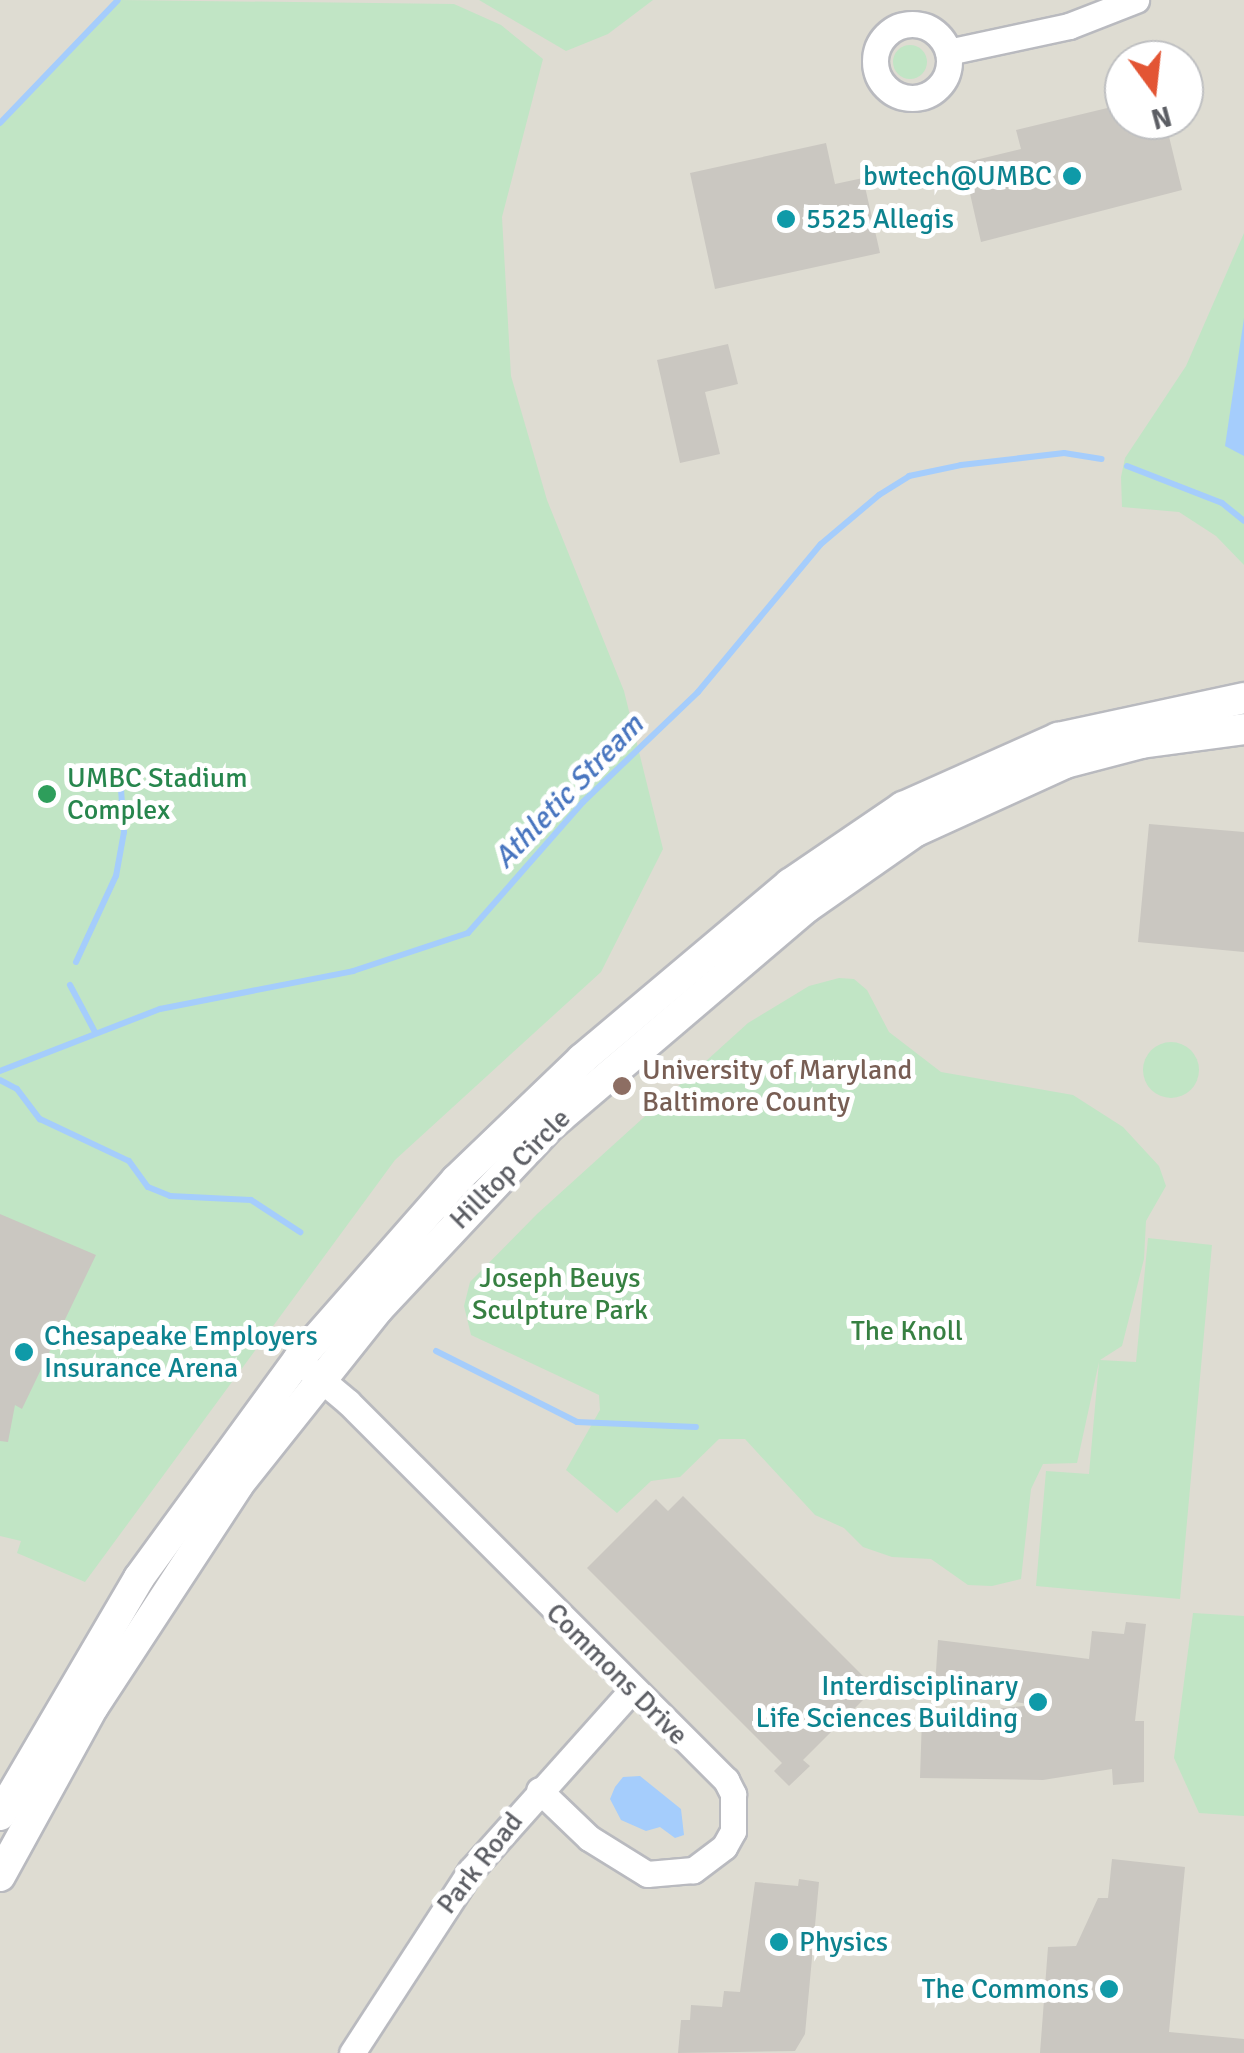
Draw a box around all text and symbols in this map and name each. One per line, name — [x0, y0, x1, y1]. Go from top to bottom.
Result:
north arrow — [1104, 40, 1204, 140]
text: N — [1147, 98, 1175, 136]
place label: bwtech@UMBC — [863, 159, 1052, 193]
marker: bwtech@UMBC — [1061, 165, 1083, 187]
place label: 5525 Allegis — [806, 202, 954, 236]
marker: 5525 Allegis — [775, 208, 797, 230]
water label: Athletic Stream — [487, 708, 651, 876]
place label: UMBC Stadium Complex — [67, 761, 247, 827]
marker: UMBC Stadium Complex — [36, 783, 58, 805]
place label: University of Maryland Baltimore County — [642, 1053, 912, 1119]
marker: University of Maryland Baltimore County — [611, 1075, 633, 1097]
street label: Hilltop Circle — [443, 1102, 577, 1236]
park label: Joseph Beuys Sculpture Park — [472, 1261, 648, 1327]
park label: The Knoll — [851, 1314, 963, 1348]
place label: Chesapeake Employers Insurance Arena — [44, 1319, 318, 1385]
marker: Chesapeake Employers Insurance Arena — [13, 1341, 35, 1363]
street label: Commons Drive — [539, 1596, 695, 1752]
place label: Interdisciplinary Life Sciences Building — [756, 1669, 1018, 1735]
marker: Interdisciplinary Life Sciences Building — [1027, 1691, 1049, 1713]
street label: Park Road — [430, 1805, 530, 1921]
place label: Physics — [799, 1925, 888, 1959]
marker: Physics — [768, 1931, 790, 1953]
place label: The Commons — [922, 1972, 1089, 2006]
marker: The Commons — [1098, 1978, 1120, 2000]

